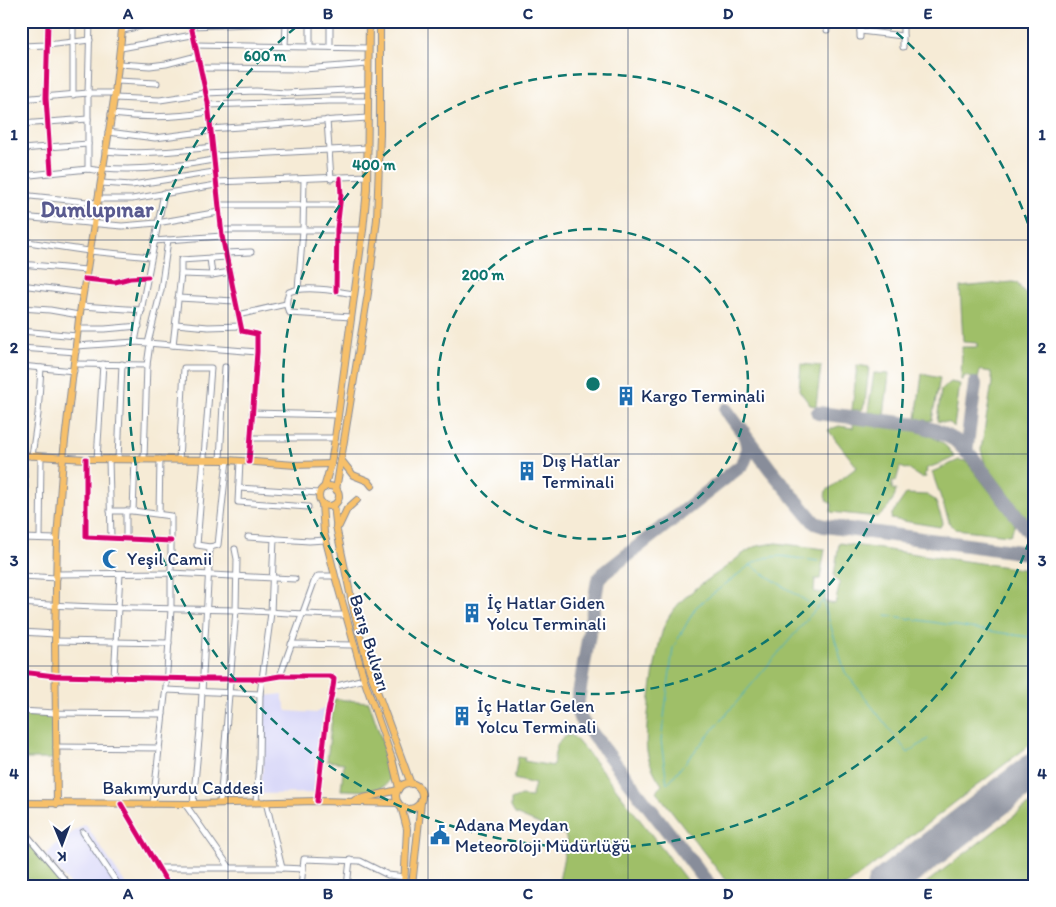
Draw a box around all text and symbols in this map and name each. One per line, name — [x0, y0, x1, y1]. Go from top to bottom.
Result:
text: A — [122, 4, 134, 23]
text: B — [323, 4, 334, 23]
text: C — [523, 4, 534, 23]
text: D — [723, 4, 734, 23]
text: E — [924, 4, 933, 23]
text: 600 m — [244, 47, 287, 65]
text: 1 — [10, 125, 18, 144]
text: 1 — [1038, 125, 1046, 144]
text: 400 m — [352, 156, 396, 174]
district label: Dumlupınar — [41, 196, 154, 223]
text: 200 m — [462, 266, 505, 284]
text: 2 — [10, 338, 19, 357]
text: 2 — [1038, 338, 1047, 357]
centre of rings — [584, 375, 602, 393]
building icon: Kargo Terminali — [615, 385, 637, 407]
place label: Kargo Terminali — [641, 385, 765, 407]
place label: Dış Hatlar Terminali — [542, 450, 621, 493]
building icon: Dış Hatlar Terminali — [516, 460, 538, 482]
mosque icon: Yeşil Camii — [101, 548, 123, 570]
place label: Yeşil Camii — [127, 548, 212, 570]
text: 3 — [10, 551, 19, 570]
text: 3 — [1038, 551, 1047, 570]
street label: Barış Bulvarı — [345, 592, 395, 694]
place label: İç Hatlar Giden Yolcu Terminali — [487, 592, 606, 635]
building icon: İç Hatlar Giden Yolcu Terminali — [461, 602, 483, 624]
place label: İç Hatlar Gelen Yolcu Terminali — [477, 695, 596, 738]
building icon: İç Hatlar Gelen Yolcu Terminali — [451, 705, 473, 727]
text: 4 — [9, 764, 19, 783]
text: 4 — [1037, 764, 1047, 783]
street label: Bakımyurdu Caddesi — [103, 777, 263, 799]
place label: Adana Meydan Meteoroloji Müdürlüğü — [455, 814, 631, 857]
north arrow — [38, 820, 88, 870]
public building icon: Adana Meydan Meteoroloji Müdürlüğü — [429, 824, 451, 846]
text: K — [57, 848, 67, 865]
text: A — [122, 884, 134, 903]
text: B — [323, 884, 334, 903]
text: C — [523, 884, 534, 903]
text: D — [723, 884, 734, 903]
text: E — [924, 884, 933, 903]

